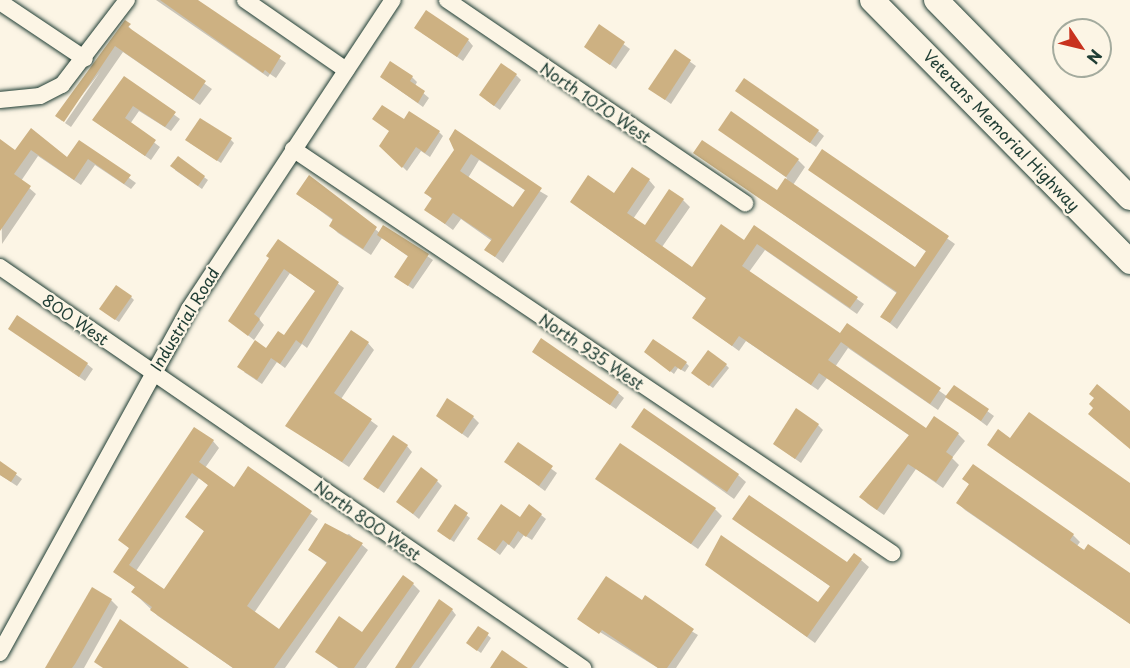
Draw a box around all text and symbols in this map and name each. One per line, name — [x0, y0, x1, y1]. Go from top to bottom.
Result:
north arrow — [1052, 18, 1112, 78]
street label: Veterans Memorial Highway — [920, 45, 1084, 215]
text: N — [1082, 45, 1109, 69]
street label: North 1070 West — [536, 57, 656, 147]
street label: Industrial Road — [146, 264, 222, 374]
street label: 800 West — [39, 289, 113, 349]
street label: North 935 West — [536, 309, 648, 393]
street label: North 800 West — [311, 476, 425, 564]

